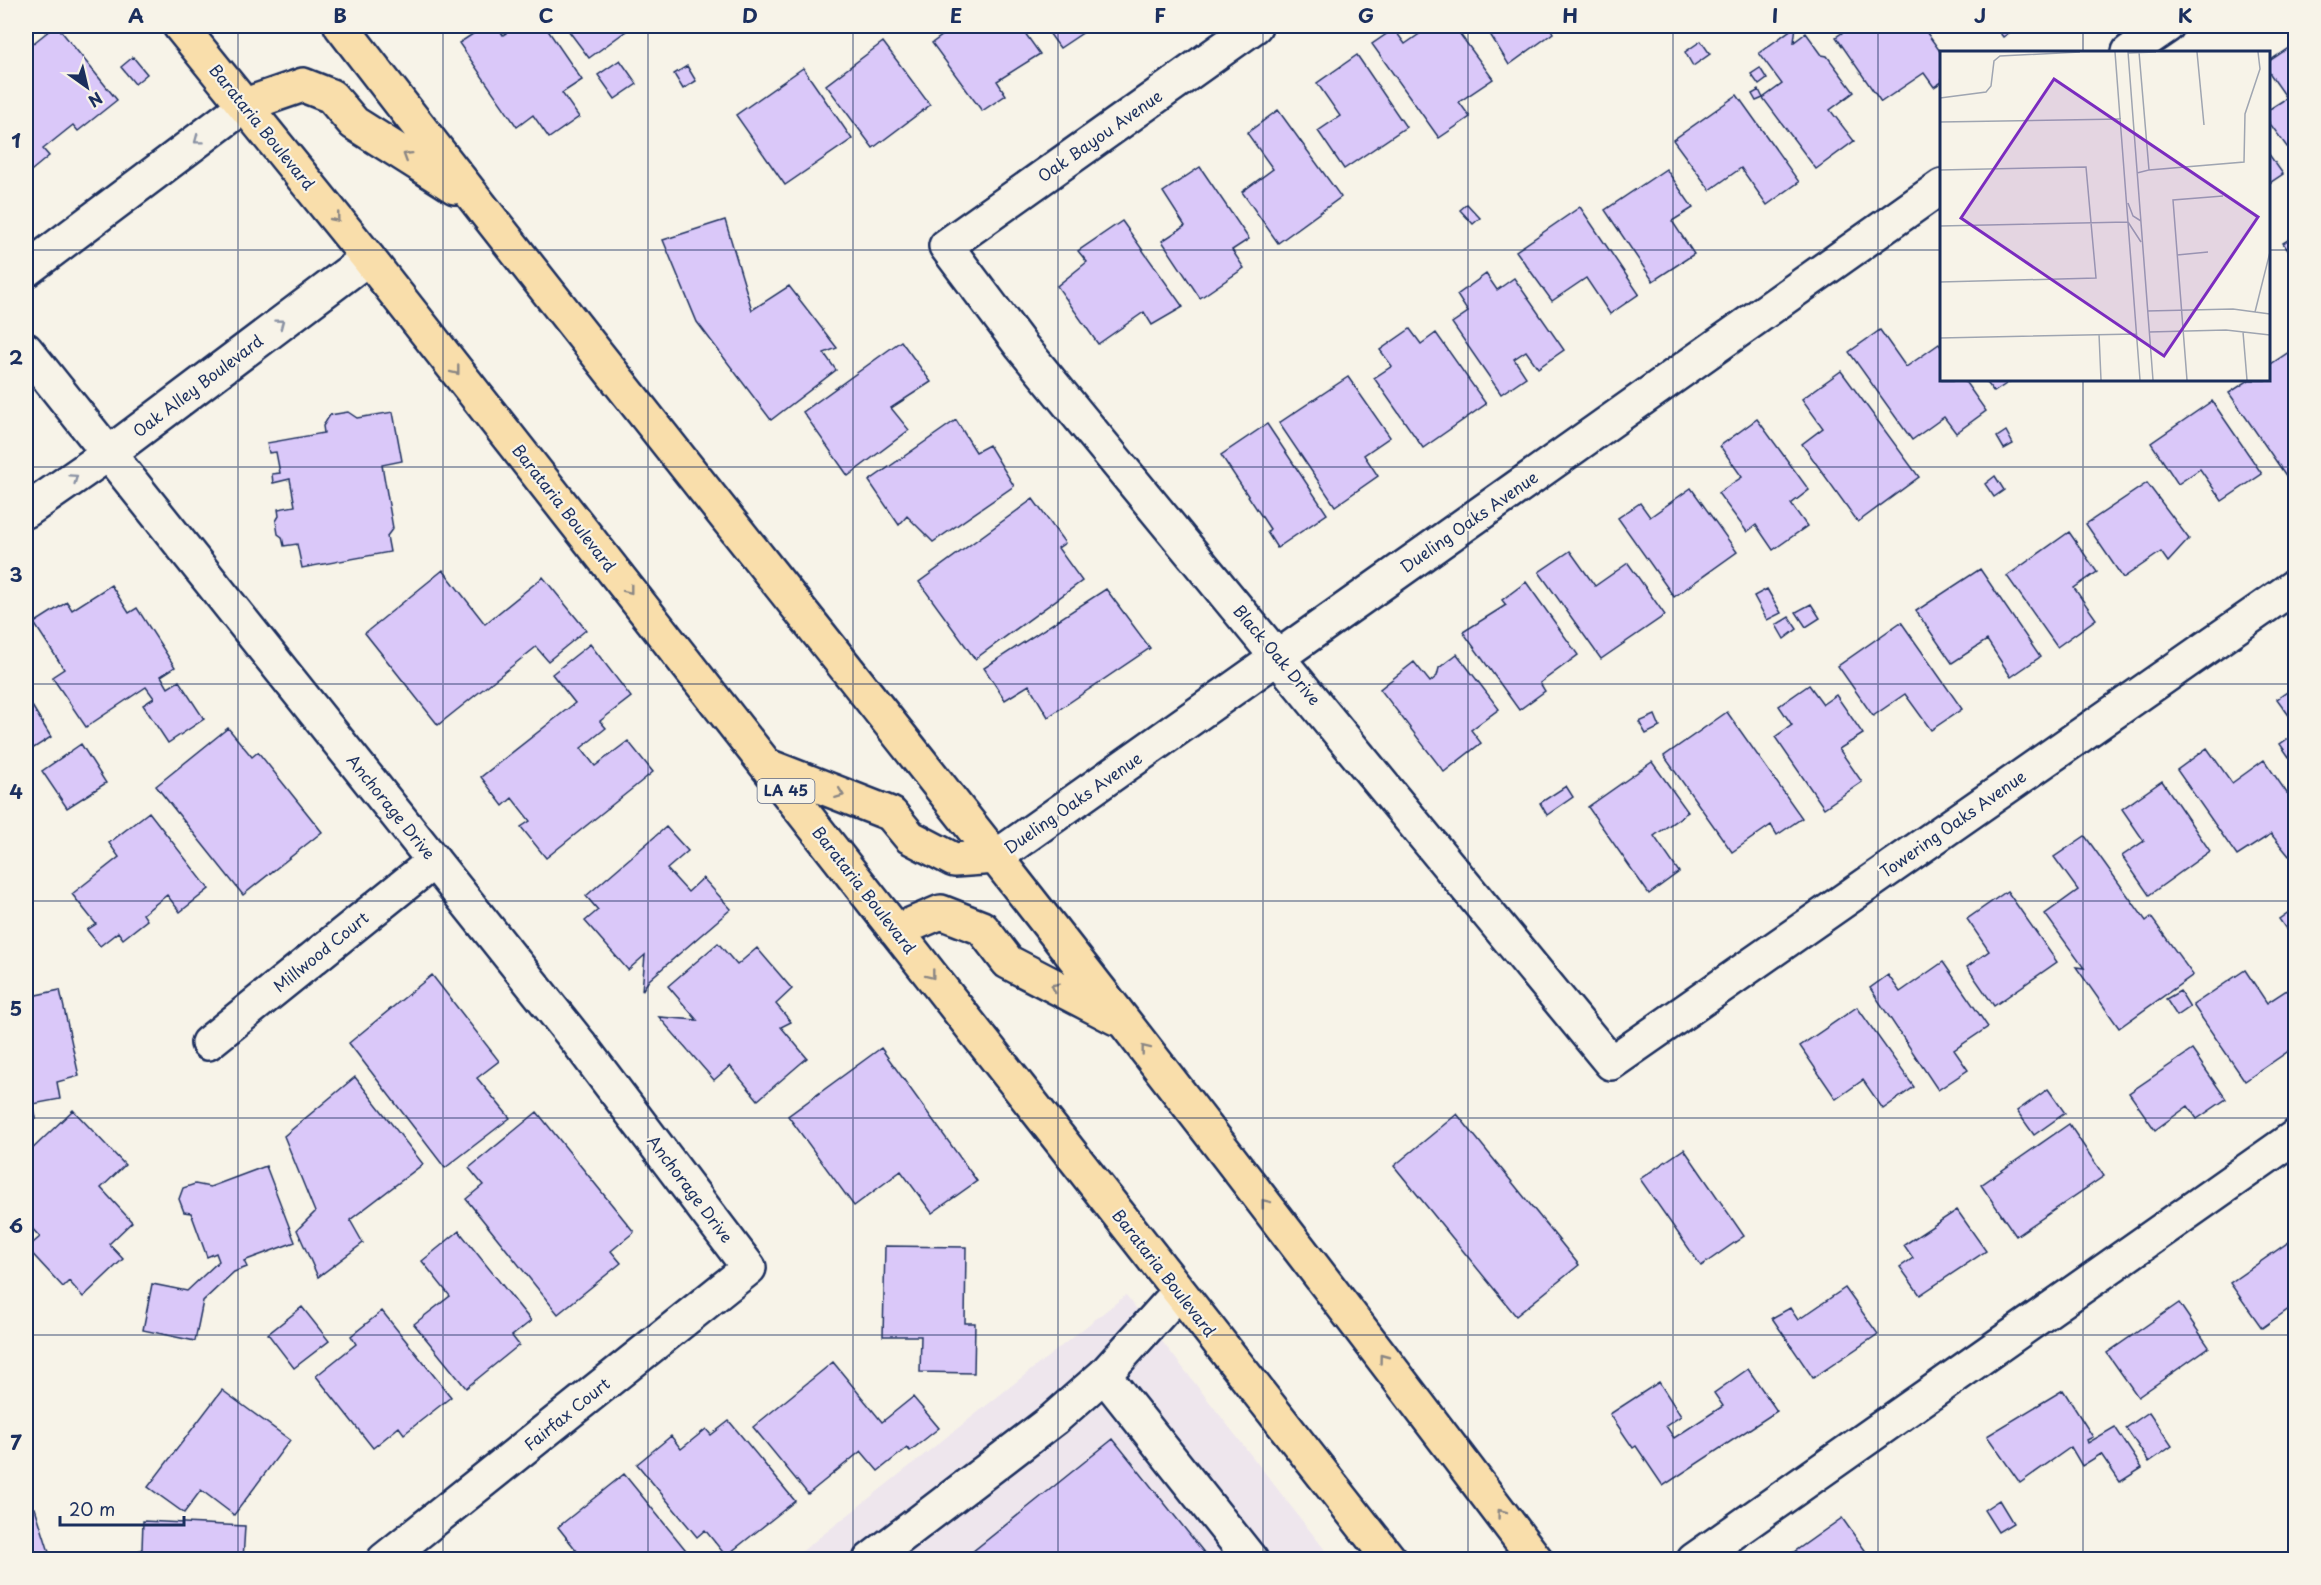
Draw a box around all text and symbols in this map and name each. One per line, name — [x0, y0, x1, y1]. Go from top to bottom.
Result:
text: A — [128, 0, 144, 30]
text: B — [333, 0, 347, 30]
text: C — [538, 0, 554, 30]
text: D — [742, 0, 758, 30]
text: E — [950, 0, 962, 30]
text: F — [1154, 0, 1166, 30]
text: G — [1358, 0, 1374, 30]
text: H — [1562, 0, 1578, 30]
text: I — [1772, 0, 1778, 30]
text: J — [1974, 0, 1986, 30]
text: K — [2178, 0, 2193, 30]
inset map — [1940, 51, 2270, 381]
north arrow — [57, 57, 117, 117]
street label: Barataria Boulevard — [204, 58, 321, 195]
street label: Oak Bayou Avenue — [1032, 83, 1167, 187]
text: N — [84, 87, 108, 114]
text: 1 — [11, 125, 21, 155]
one-way arrow — [194, 133, 205, 144]
one-way arrow — [403, 152, 413, 164]
one-way arrow — [328, 211, 339, 222]
one-way arrow — [274, 320, 285, 331]
street label: Oak Alley Boulevard — [127, 328, 268, 442]
text: 2 — [9, 342, 23, 372]
one-way arrow — [449, 364, 460, 375]
street label: Barataria Boulevard — [507, 439, 622, 576]
street label: Dueling Oaks Avenue — [1395, 464, 1542, 578]
one-way arrow — [67, 474, 78, 485]
text: 3 — [9, 559, 23, 589]
one-way arrow — [621, 584, 632, 595]
street label: Black Oak Drive — [1228, 599, 1327, 710]
street label: Dueling Oaks Avenue — [999, 745, 1146, 859]
street label: Anchorage Drive — [342, 749, 442, 864]
street label: Towering Oaks Avenue — [1875, 764, 2030, 883]
text: 4 — [9, 776, 23, 806]
road number: LA 45 — [758, 779, 814, 803]
one-way arrow — [835, 787, 845, 800]
street label: Barataria Boulevard — [807, 821, 922, 958]
street label: Millwood Court — [268, 905, 374, 997]
one-way arrow — [923, 968, 934, 979]
one-way arrow — [1050, 982, 1061, 994]
text: 5 — [10, 993, 22, 1023]
one-way arrow — [1141, 1044, 1152, 1055]
street label: Anchorage Drive — [642, 1130, 739, 1247]
one-way arrow — [1261, 1198, 1272, 1209]
street label: Barataria Boulevard — [1107, 1204, 1222, 1341]
text: 6 — [9, 1210, 23, 1240]
one-way arrow — [1379, 1353, 1390, 1364]
street label: Fairfax Court — [518, 1371, 615, 1455]
text: 7 — [10, 1427, 22, 1457]
scale bar — [60, 1489, 184, 1527]
text: 20 m — [69, 1495, 115, 1522]
one-way arrow — [1497, 1509, 1508, 1520]

